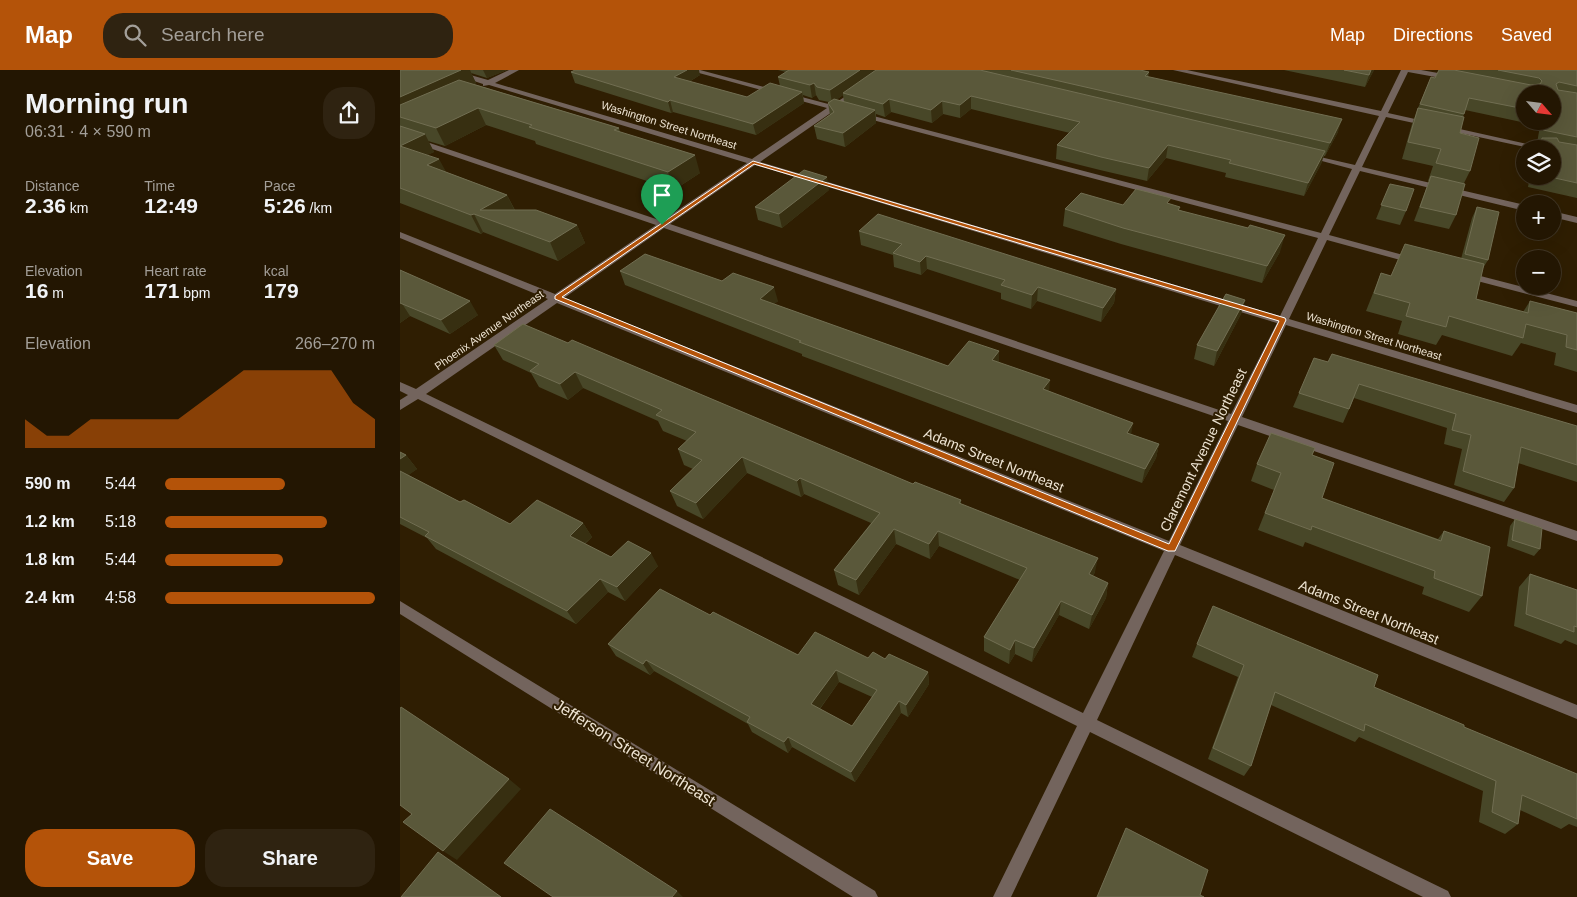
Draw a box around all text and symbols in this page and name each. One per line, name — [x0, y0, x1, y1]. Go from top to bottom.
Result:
search box — [103, 13, 453, 58]
text: Map — [25, 21, 73, 48]
icon: search — [121, 21, 149, 49]
text: Search here — [161, 24, 265, 45]
text: Map — [1330, 25, 1365, 45]
text: Directions — [1393, 25, 1473, 45]
text: Saved — [1501, 25, 1552, 45]
north arrow — [1516, 85, 1561, 130]
map controls — [1516, 85, 1561, 295]
button: share — [323, 87, 375, 139]
text: Morning run — [25, 88, 188, 119]
street label: Washington Street Northeast — [600, 99, 738, 151]
text: 06:31 · 4 × 590 m — [25, 123, 151, 140]
button: layers — [1516, 140, 1561, 185]
pin — [641, 174, 683, 225]
text: Distance — [25, 178, 79, 194]
text: Time — [144, 178, 175, 194]
text: Pace — [264, 178, 296, 194]
icon: arrive — [648, 181, 676, 209]
text: 2.36 — [25, 194, 66, 217]
text: 12:49 — [144, 194, 198, 217]
text: 5:26 — [264, 194, 306, 217]
button: + — [1516, 195, 1561, 240]
text: km — [66, 200, 88, 216]
text: /km — [306, 200, 332, 216]
button: − — [1516, 250, 1561, 295]
text: Elevation — [25, 263, 83, 279]
text: Heart rate — [144, 263, 207, 279]
text: kcal — [264, 263, 289, 279]
text: 16 — [25, 279, 48, 302]
text: 171 — [144, 279, 179, 302]
text: 179 — [264, 279, 299, 302]
text: m — [48, 285, 64, 301]
text: bpm — [179, 285, 211, 301]
street label: Phoenix Avenue Northeast — [432, 288, 546, 372]
street label: Washington Street Northeast — [1305, 310, 1443, 362]
text: Elevation — [25, 335, 91, 352]
text: 266–270 m — [295, 335, 375, 352]
street label: Claremont Avenue Northeast — [1156, 366, 1250, 534]
street label: Adams Street Northeast — [922, 425, 1066, 495]
text: 590 m — [25, 475, 70, 492]
text: 5:44 — [105, 475, 136, 492]
text: 1.2 km — [25, 513, 75, 530]
text: 5:18 — [105, 513, 136, 530]
text: 1.8 km — [25, 551, 75, 568]
text: 5:44 — [105, 551, 136, 568]
street label: Adams Street Northeast — [1297, 577, 1441, 647]
text: 2.4 km — [25, 589, 75, 606]
text: 4:58 — [105, 589, 136, 606]
street label: Jefferson Street Northeast — [551, 696, 719, 809]
button: Save — [25, 829, 195, 887]
button: Share — [205, 829, 375, 887]

